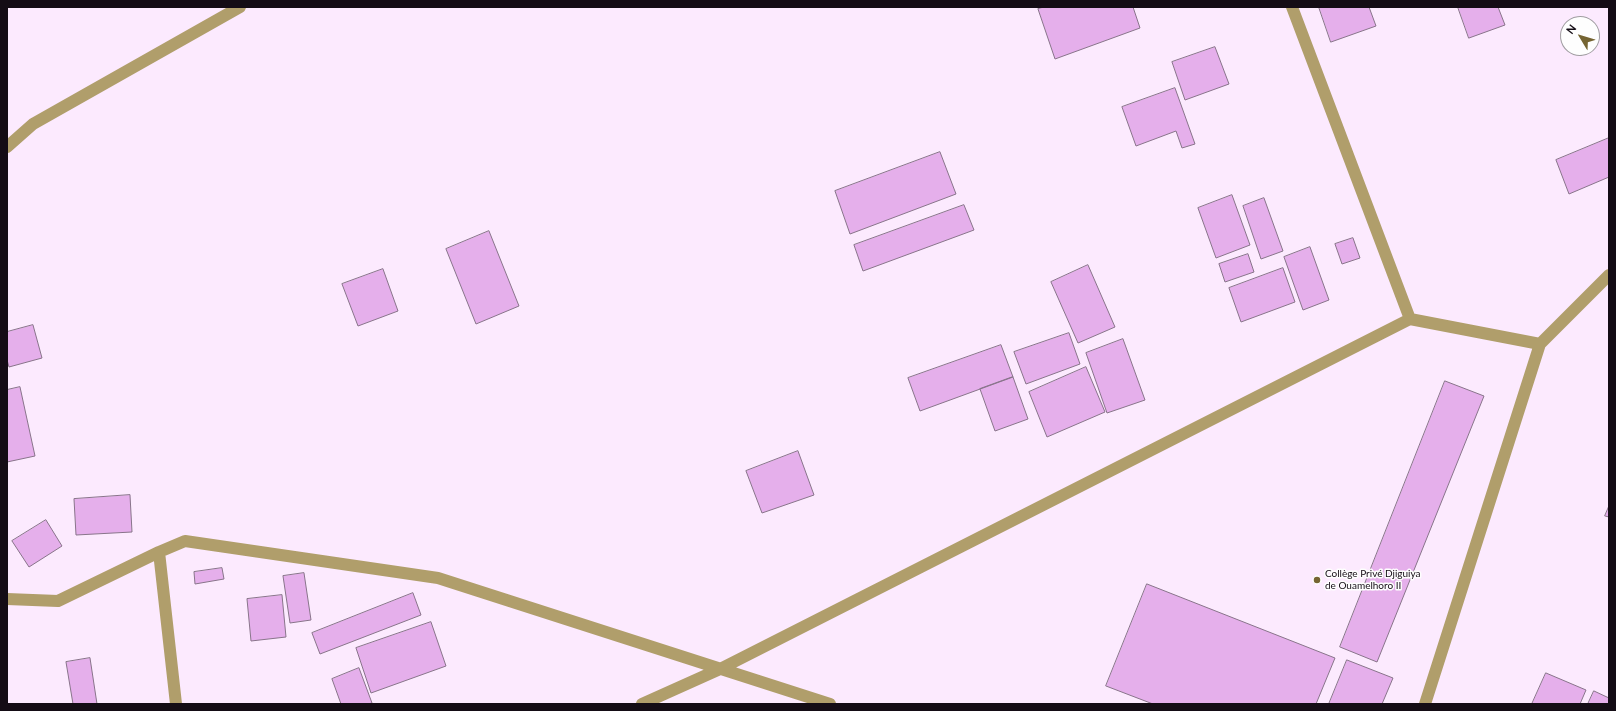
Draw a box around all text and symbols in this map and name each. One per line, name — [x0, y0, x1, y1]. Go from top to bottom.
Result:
north arrow — [1560, 16, 1600, 56]
text: N — [1563, 22, 1579, 36]
place label: Collège Privé Djiguiya de Ouamelhoro II — [1325, 568, 1421, 592]
marker: Collège Privé Djiguiya de Ouamelhoro II — [1312, 575, 1322, 585]

